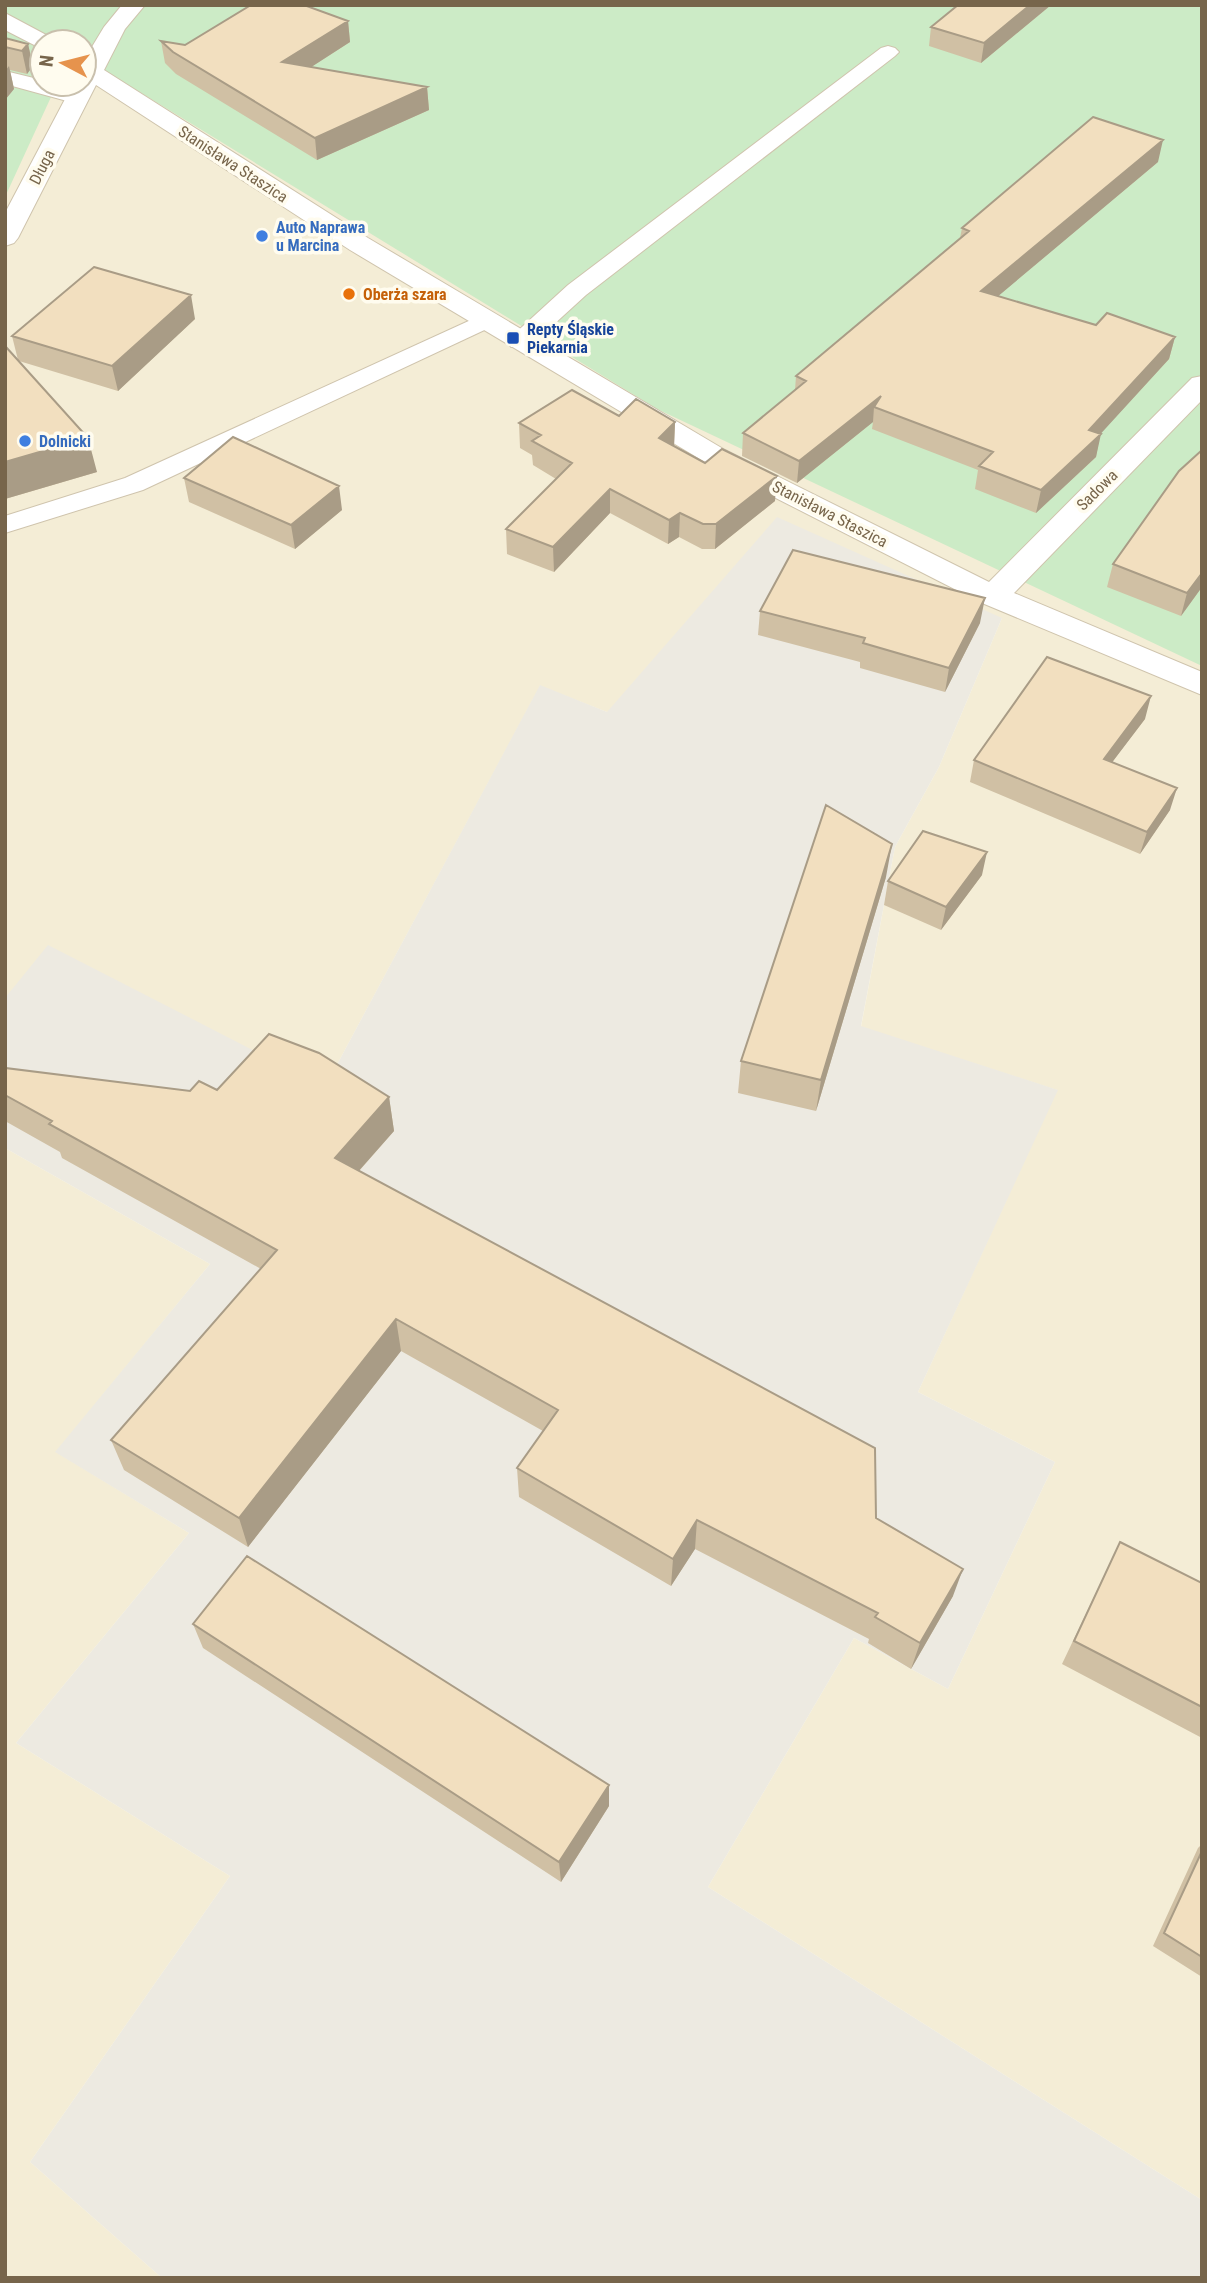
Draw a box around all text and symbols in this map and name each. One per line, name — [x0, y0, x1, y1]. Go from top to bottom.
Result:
north arrow — [28, 28, 98, 98]
text: N — [34, 54, 59, 68]
street label: Stanisława Staszica — [175, 122, 291, 206]
street label: Długa — [25, 146, 59, 188]
place label: Auto Naprawa u Marcina — [276, 218, 366, 255]
marker: Auto Naprawa u Marcina — [254, 228, 270, 244]
place label: Oberża szara — [363, 285, 447, 304]
marker: Oberża szara — [341, 286, 357, 302]
place label: Repty Śląskie Piekarnia — [527, 320, 614, 357]
marker: Repty Śląskie Piekarnia — [505, 330, 521, 346]
place label: Dolnicki — [39, 432, 91, 451]
marker: Dolnicki — [17, 433, 33, 449]
street label: Sadowa — [1073, 466, 1121, 514]
street label: Stanisława Staszica — [769, 477, 891, 551]

